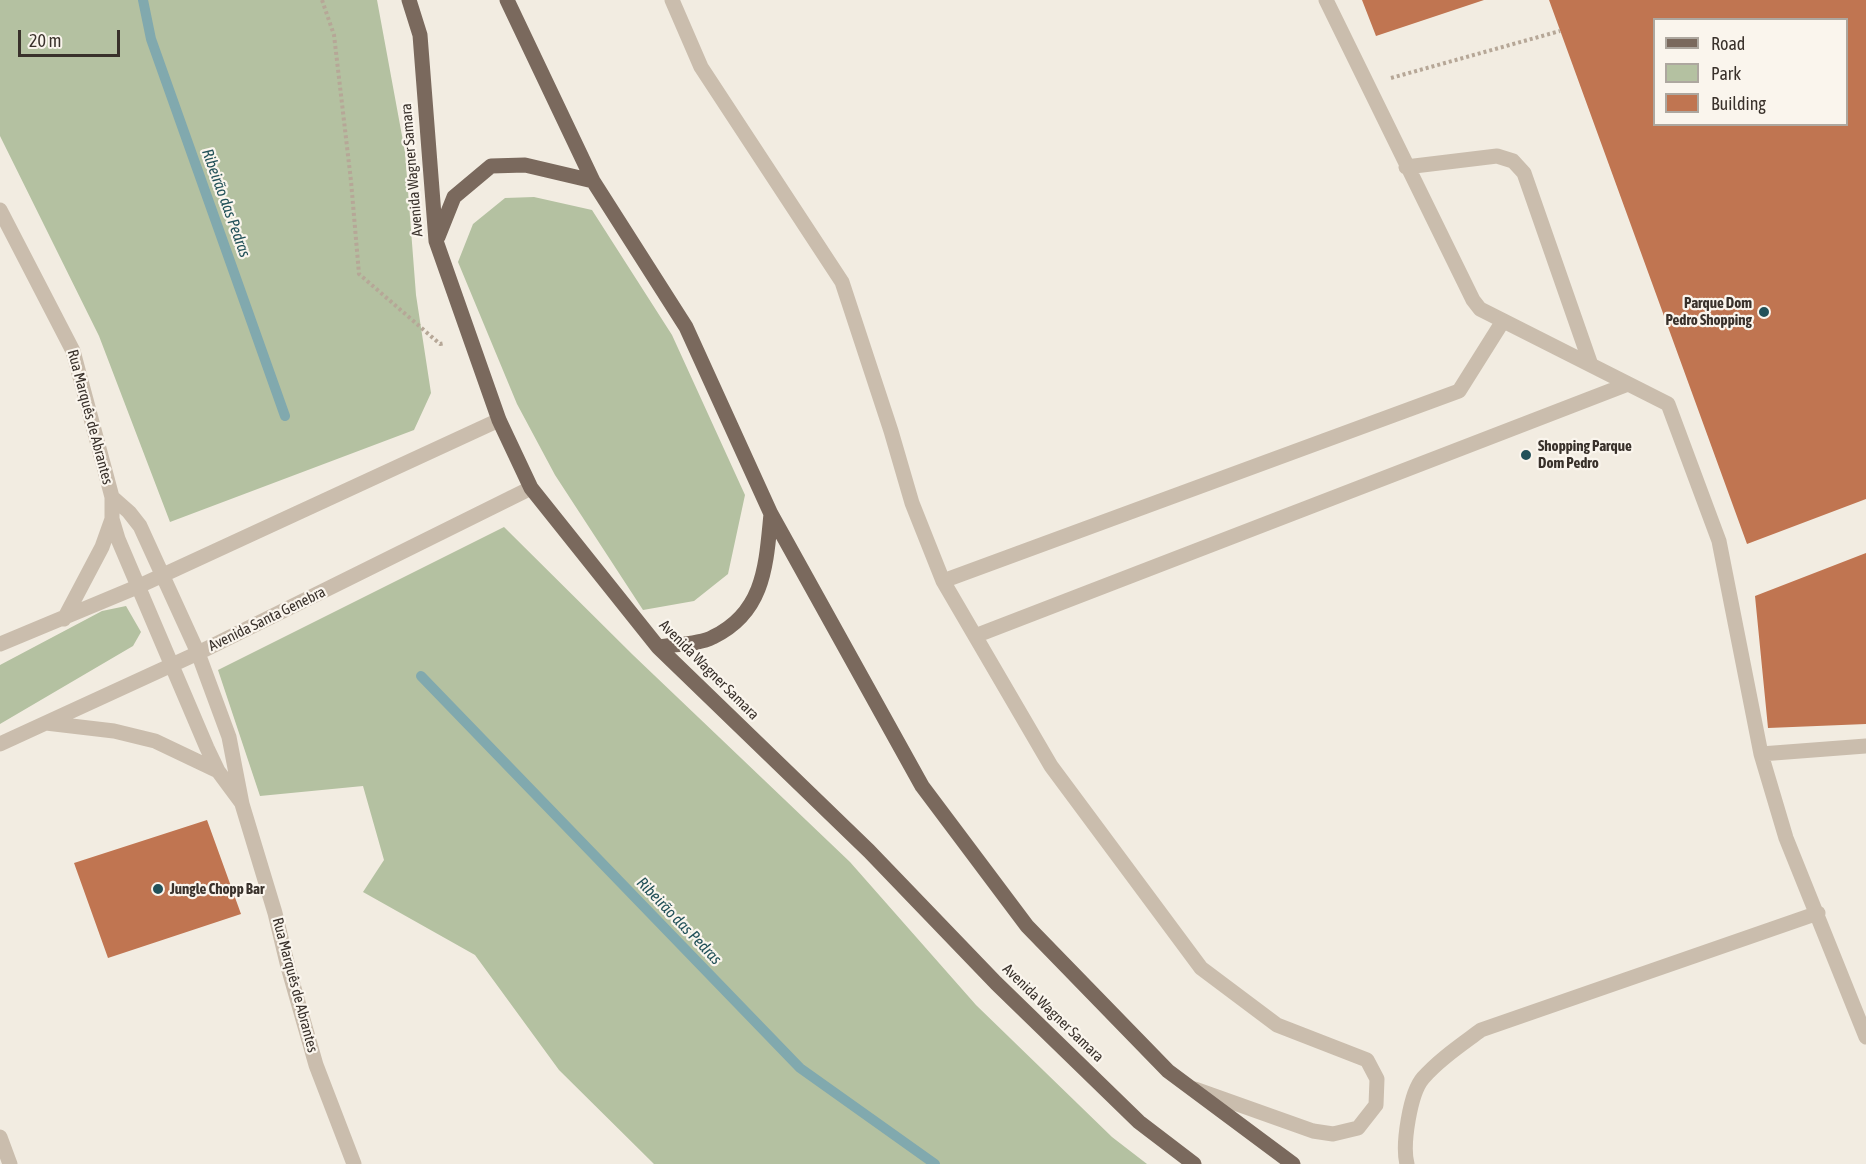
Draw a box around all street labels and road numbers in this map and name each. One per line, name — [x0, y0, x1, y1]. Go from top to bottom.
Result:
street label: Avenida Wagner Samara — [397, 103, 427, 237]
street label: Rua Marquês de Abrantes — [63, 348, 117, 486]
street label: Avenida Santa Genebra — [206, 583, 328, 655]
street label: Avenida Wagner Samara — [655, 616, 763, 724]
street label: Rua Marquês de Abrantes — [268, 916, 322, 1054]
street label: Avenida Wagner Samara — [999, 960, 1107, 1066]

